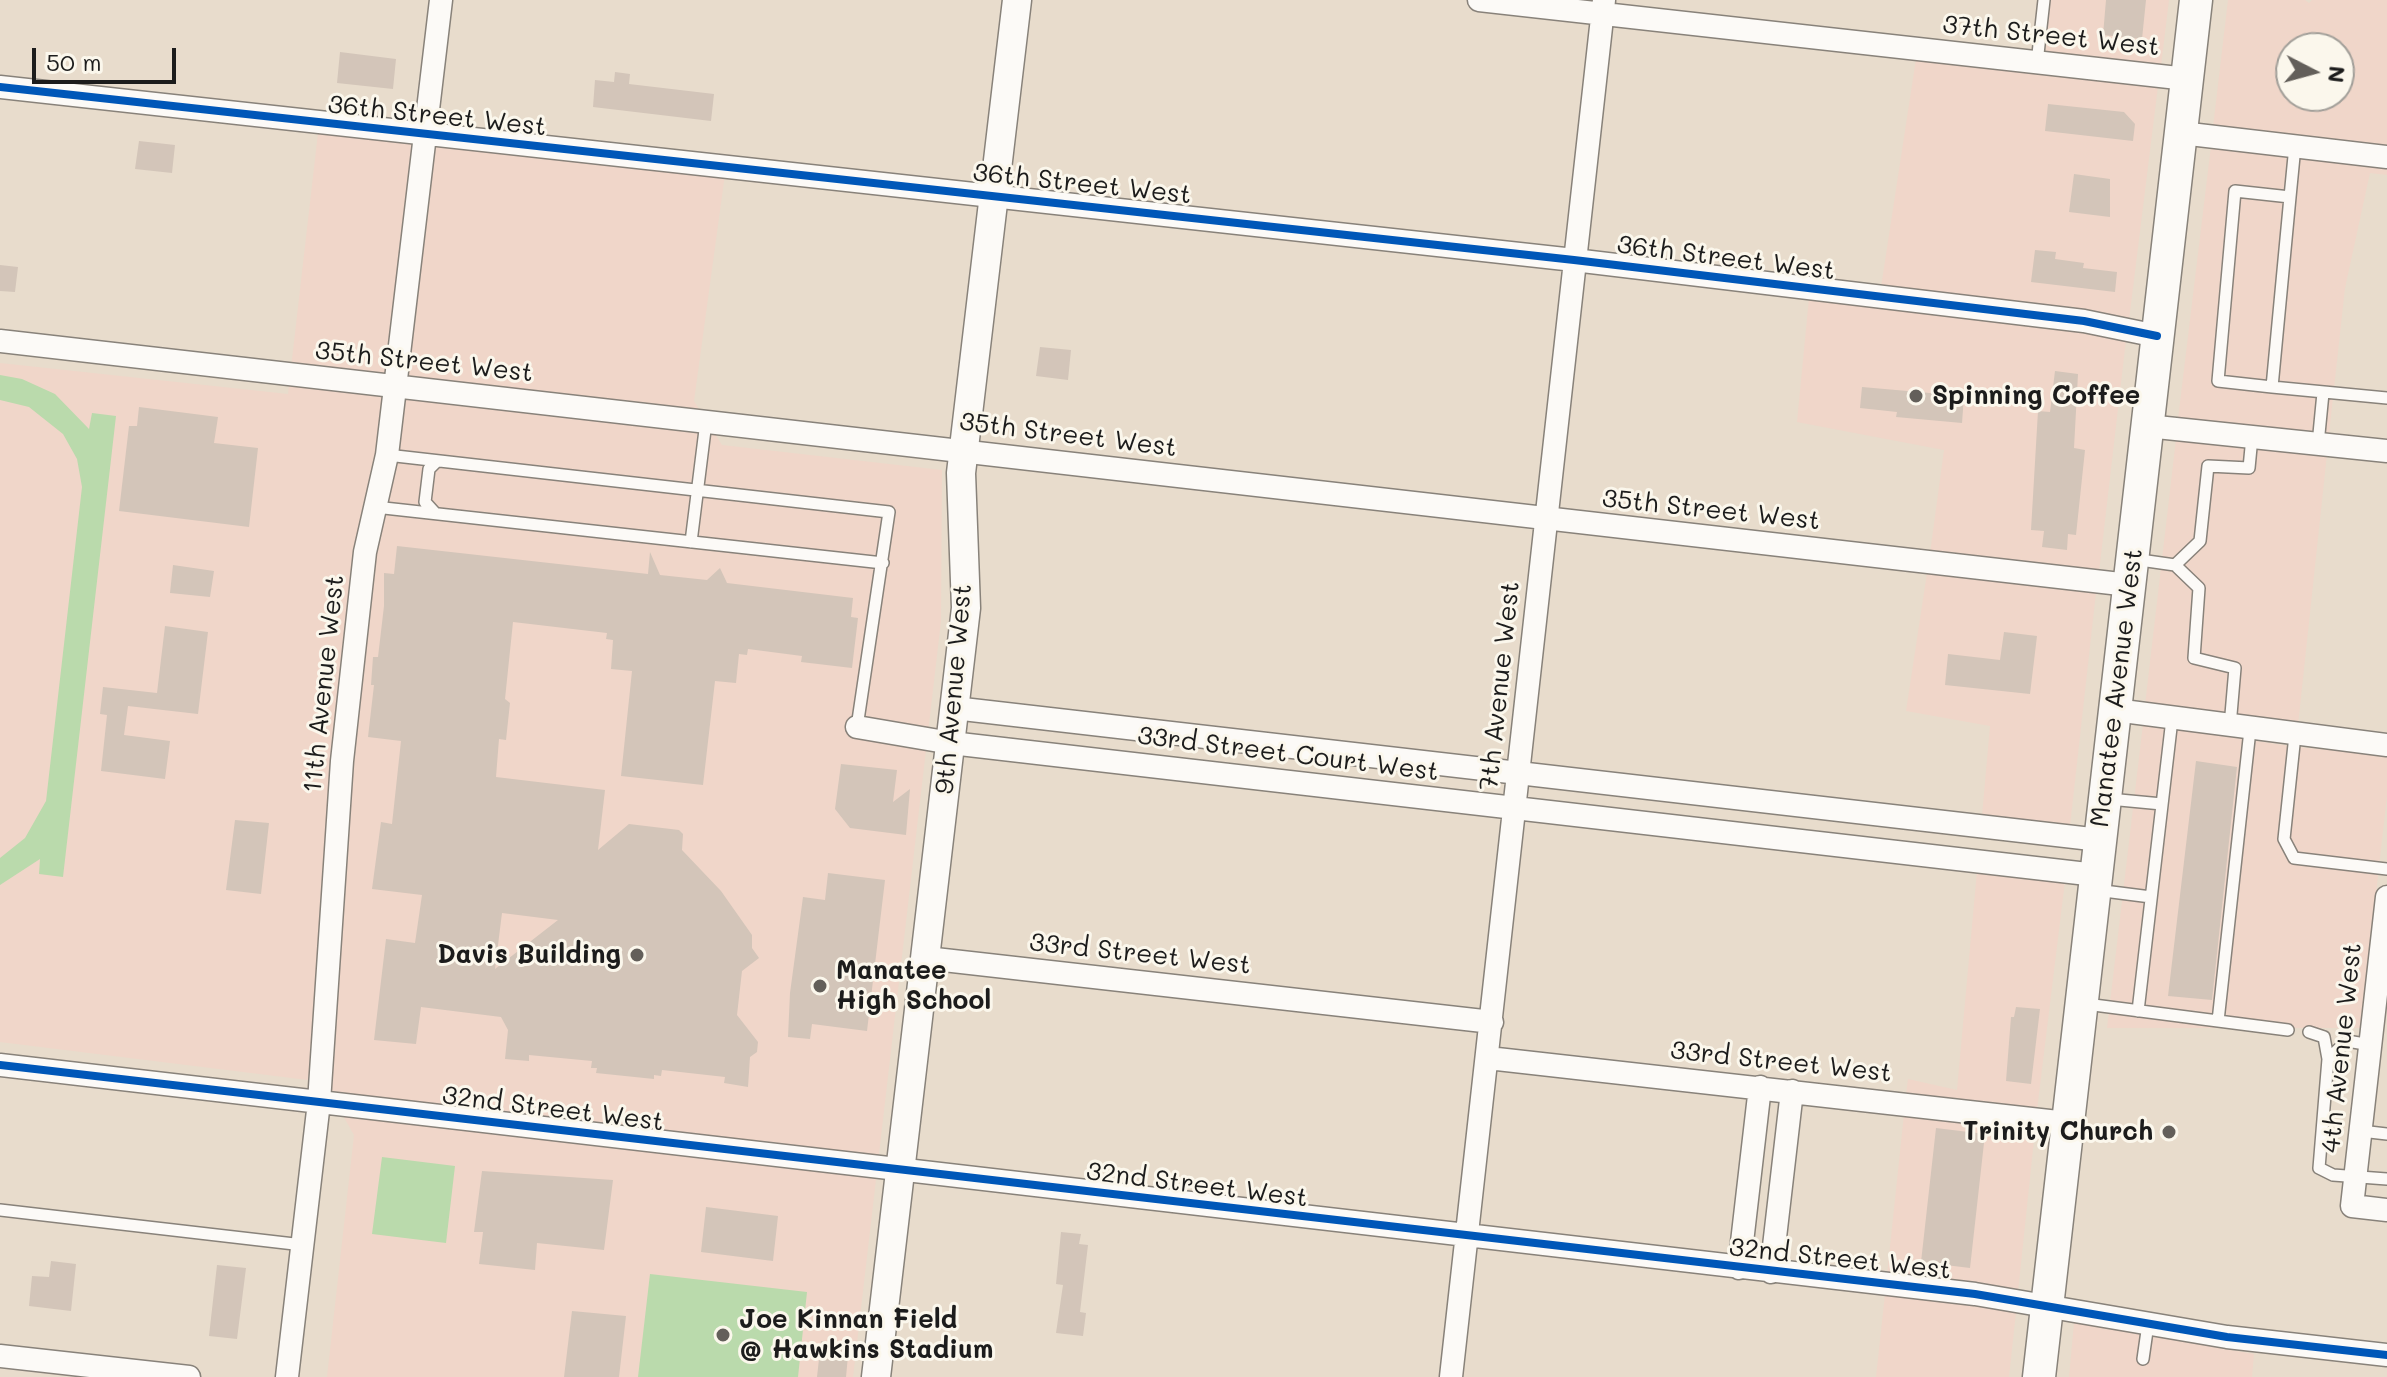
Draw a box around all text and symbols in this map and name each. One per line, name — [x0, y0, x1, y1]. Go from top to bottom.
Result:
street label: 37th Street West — [1941, 9, 2161, 63]
scale bar — [36, 32, 180, 82]
north arrow — [2275, 32, 2355, 112]
text: 50 m — [46, 46, 102, 77]
text: N — [2322, 65, 2353, 84]
street label: 36th Street West — [326, 89, 548, 143]
street label: 36th Street West — [971, 157, 1193, 211]
street label: 36th Street West — [1615, 229, 1837, 287]
street label: 35th Street West — [314, 335, 534, 389]
place label: Spinning Coffee — [1932, 380, 2140, 412]
marker: Spinning Coffee — [1907, 387, 1925, 405]
street label: 35th Street West — [957, 406, 1179, 464]
street label: 35th Street West — [1601, 483, 1821, 537]
street label: Manatee Avenue West — [2084, 547, 2150, 829]
street label: 11th Avenue West — [297, 573, 351, 795]
street label: 7th Avenue West — [1474, 580, 1526, 792]
street label: 9th Avenue West — [929, 583, 979, 795]
street label: 33rd Street Court West — [1136, 720, 1440, 788]
street label: 33rd Street West — [1028, 927, 1252, 981]
place label: Davis Building — [437, 939, 621, 971]
street label: 4th Avenue West — [2315, 941, 2369, 1155]
marker: Davis Building — [628, 946, 646, 964]
place label: Manatee High School — [836, 955, 991, 1016]
marker: Manatee High School — [811, 977, 829, 995]
street label: 33rd Street West — [1669, 1035, 1893, 1089]
street label: 32nd Street West — [440, 1080, 666, 1138]
place label: Trinity Church — [1963, 1116, 2153, 1148]
marker: Trinity Church — [2160, 1123, 2178, 1141]
street label: 32nd Street West — [1084, 1156, 1310, 1214]
street label: 32nd Street West — [1727, 1232, 1953, 1286]
place label: Joe Kinnan Field @ Hawkins Stadium — [739, 1304, 994, 1366]
marker: Joe Kinnan Field @ Hawkins Stadium — [714, 1326, 732, 1344]

